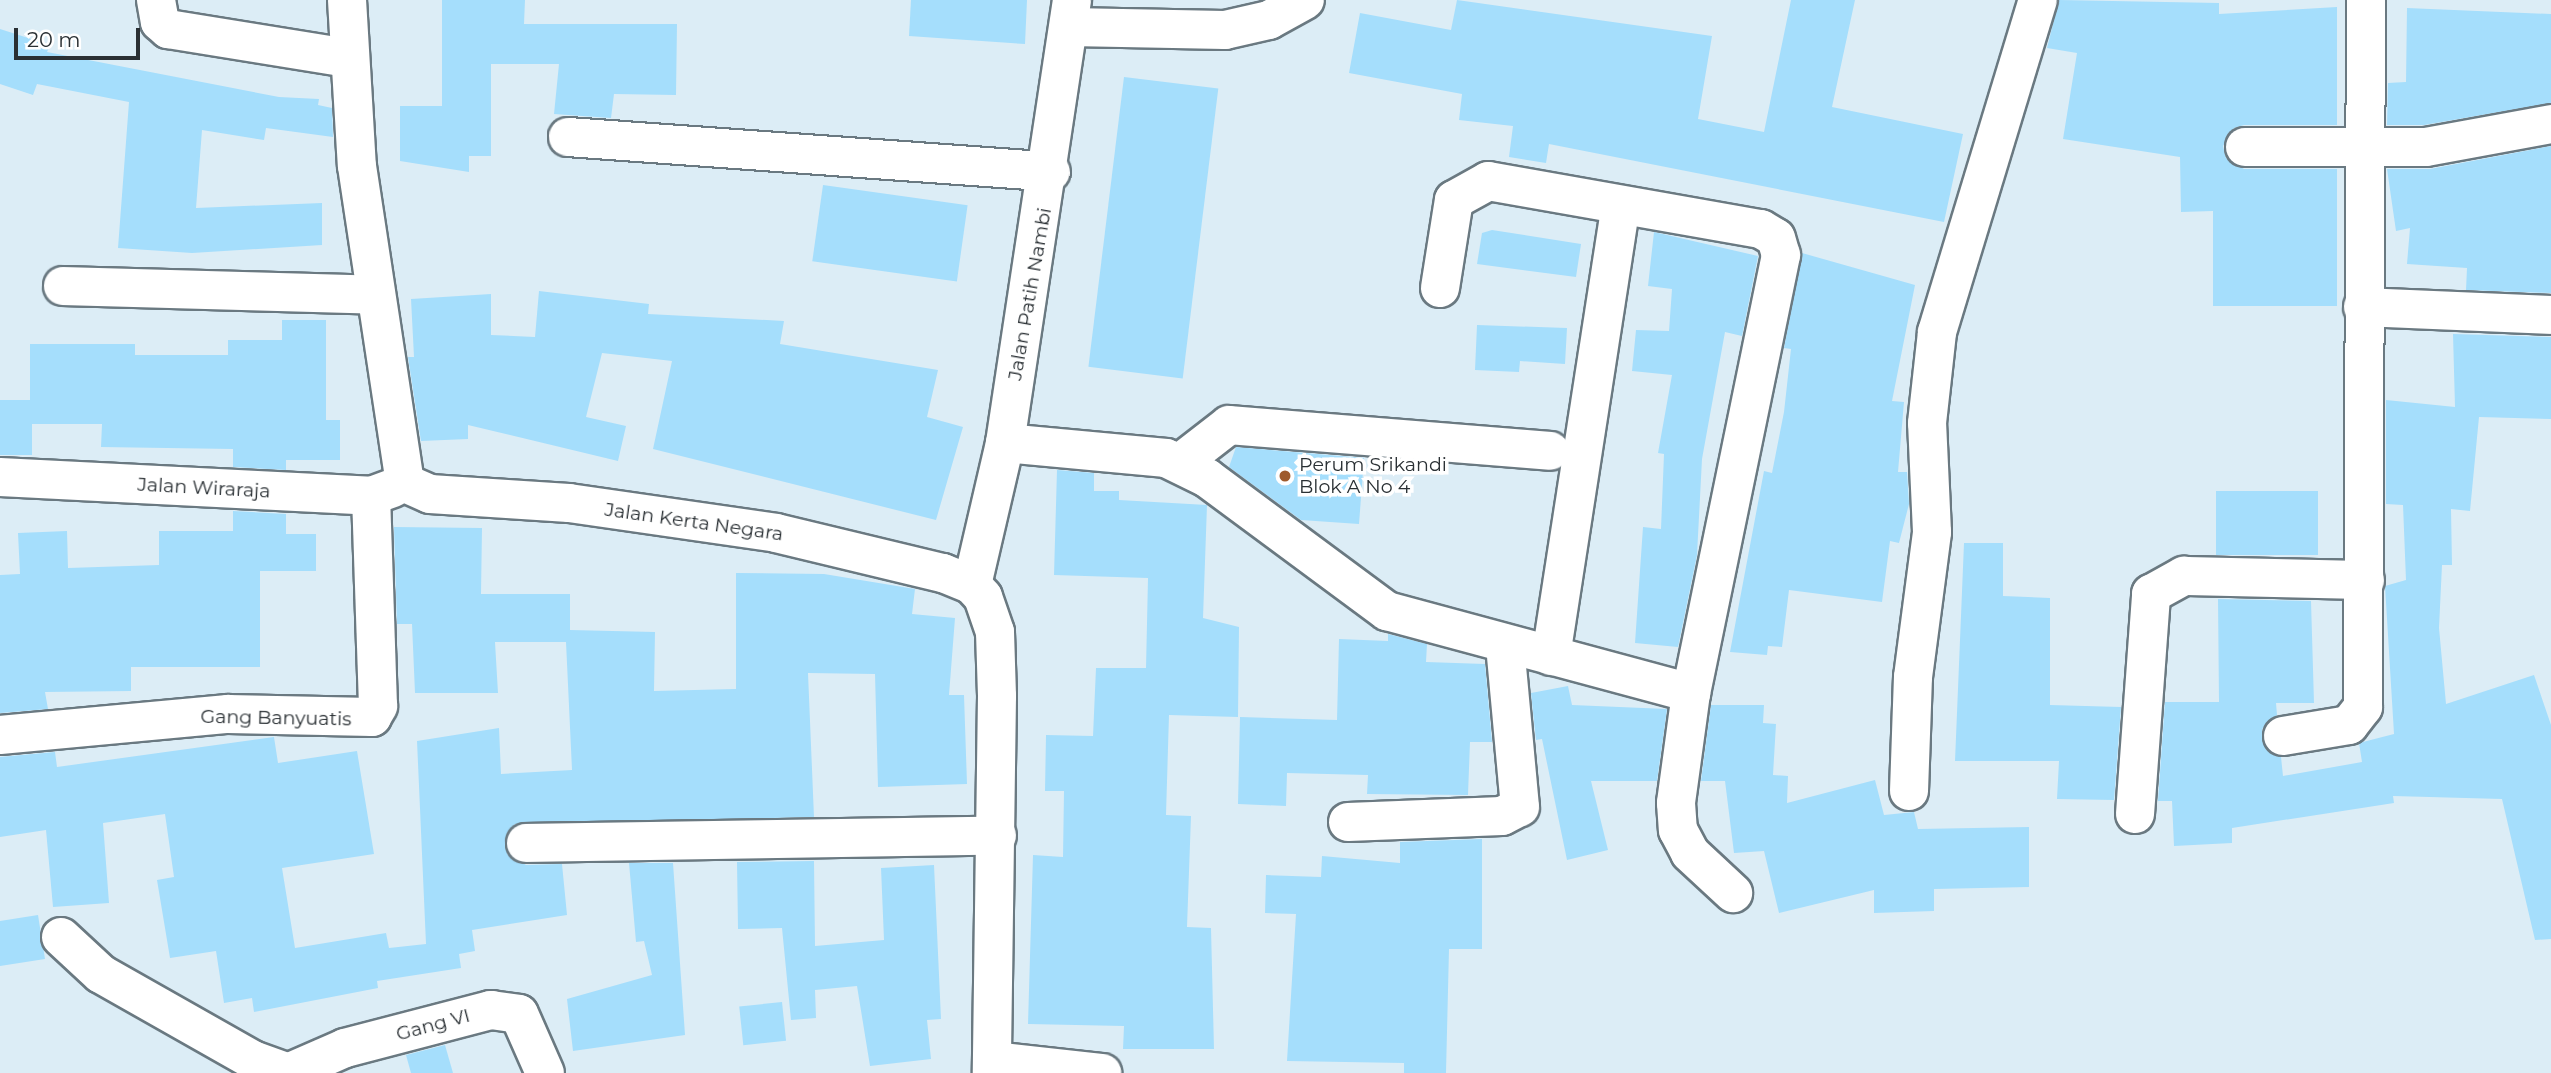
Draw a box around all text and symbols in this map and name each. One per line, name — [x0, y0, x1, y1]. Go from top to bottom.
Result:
scale bar — [18, 14, 144, 58]
text: 20 m — [27, 27, 81, 52]
street label: Jalan Patih Nambi — [1004, 206, 1056, 382]
place label: Perum Srikandi Blok A No 4 — [1299, 454, 1447, 498]
marker: Perum Srikandi Blok A No 4 — [1277, 468, 1293, 484]
street label: Jalan Wiraraja — [137, 473, 271, 503]
street label: Jalan Kerta Negara — [603, 498, 785, 546]
street label: Gang Banyuatis — [200, 705, 352, 731]
street label: Gang VI — [394, 1004, 472, 1046]

